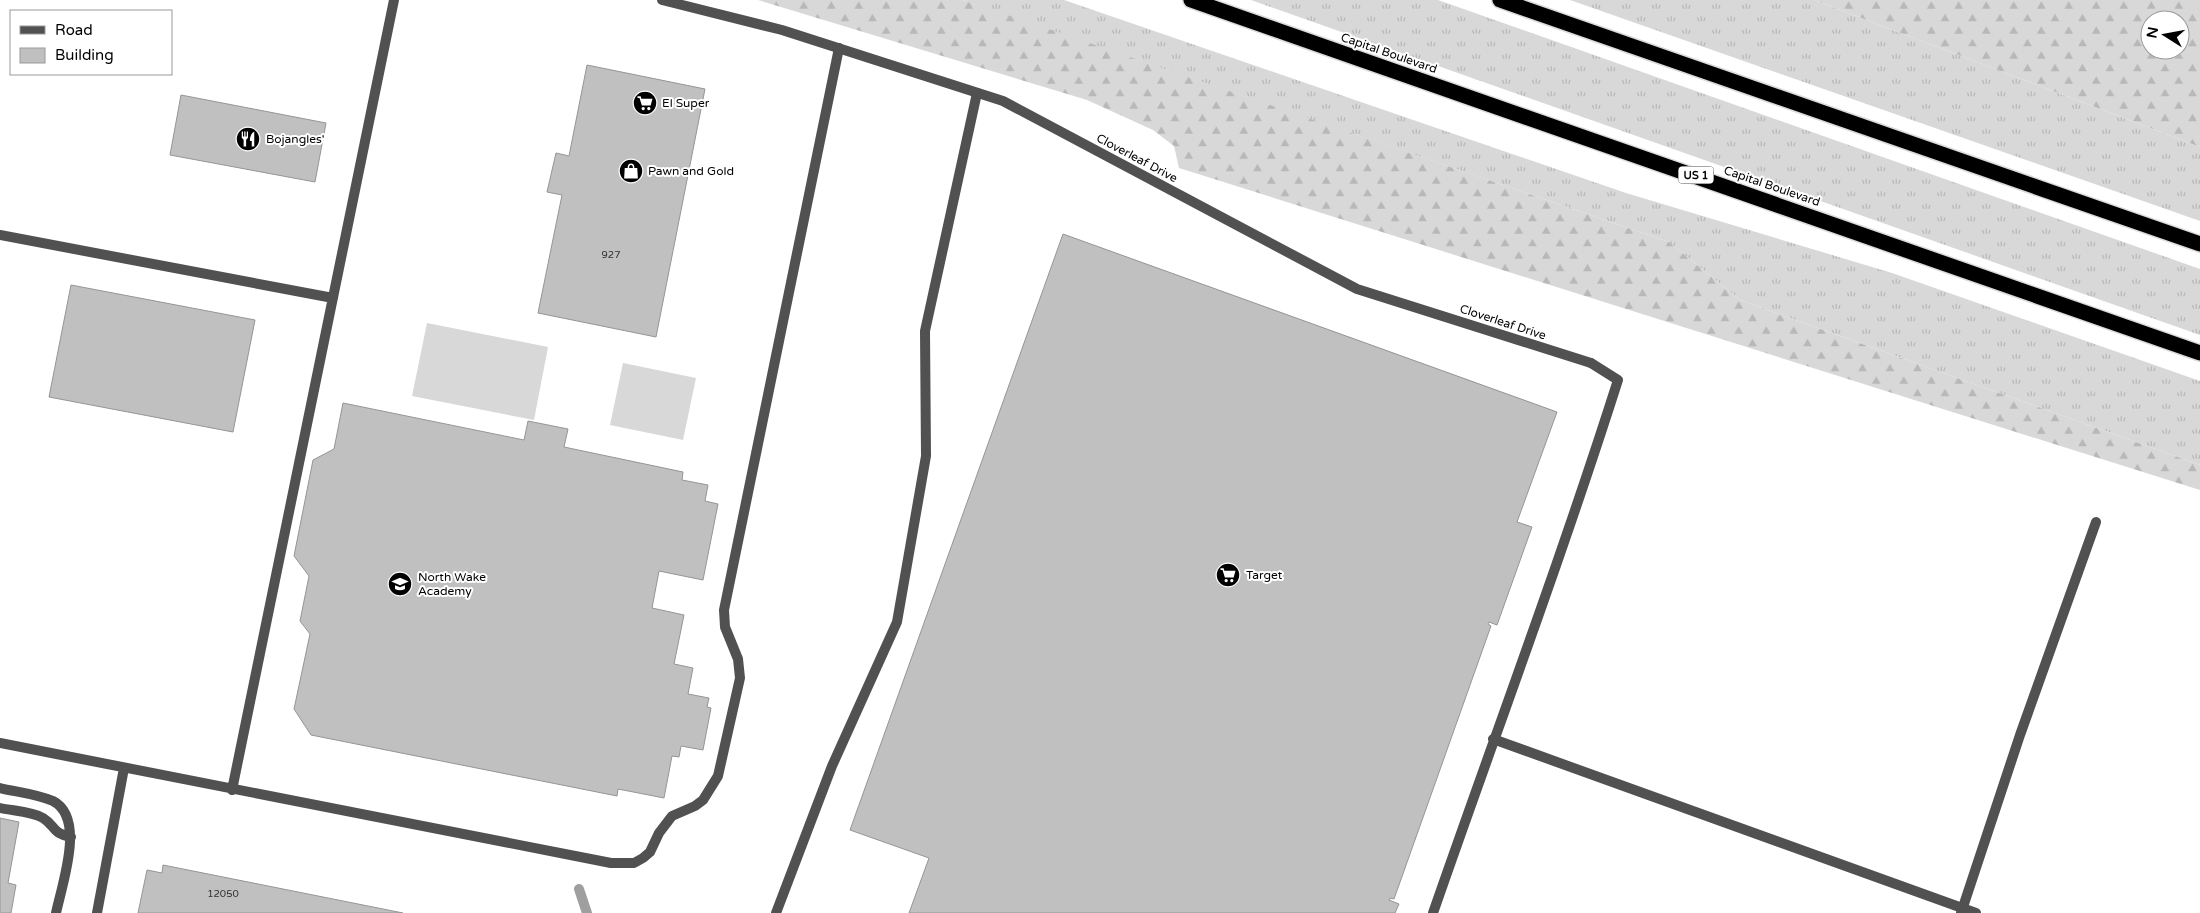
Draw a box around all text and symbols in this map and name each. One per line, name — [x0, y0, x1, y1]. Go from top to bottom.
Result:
legend — [10, 10, 172, 75]
north arrow — [2140, 10, 2190, 60]
text: Road — [55, 21, 93, 39]
text: N — [2143, 25, 2162, 40]
street label: Capital Boulevard — [1339, 30, 1439, 76]
text: Building — [55, 46, 114, 64]
supermarket icon: El Super — [632, 90, 658, 116]
place label: El Super — [662, 96, 710, 110]
restaurant icon: Bojangles' — [235, 126, 261, 152]
street label: Cloverleaf Drive — [1094, 131, 1180, 185]
place label: Bojangles' — [266, 132, 324, 146]
shop icon: Pawn and Gold — [618, 158, 644, 184]
street label: Capital Boulevard — [1722, 163, 1822, 209]
place label: Pawn and Gold — [648, 164, 734, 178]
road number: US 1 — [1678, 166, 1714, 184]
house number: 927 — [602, 249, 620, 261]
street label: Cloverleaf Drive — [1458, 301, 1548, 343]
supermarket icon: Target — [1215, 562, 1241, 588]
place label: Target — [1246, 568, 1283, 582]
place label: North Wake Academy — [418, 570, 486, 598]
school or university icon: North Wake Academy — [387, 571, 413, 597]
house number: 12050 — [207, 888, 239, 900]

